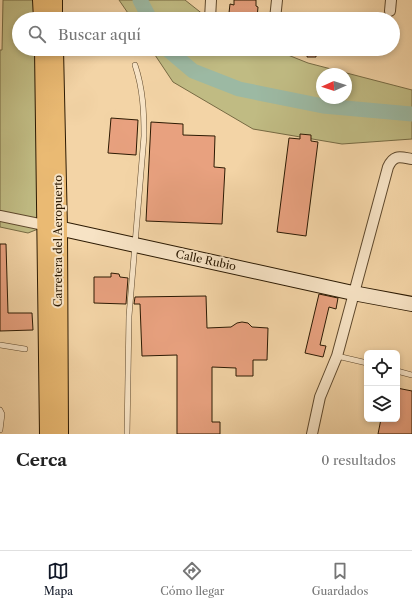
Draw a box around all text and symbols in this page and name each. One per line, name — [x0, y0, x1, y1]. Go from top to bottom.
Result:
search box — [12, 12, 400, 56]
icon: search — [26, 23, 48, 45]
text: Buscar aquí — [58, 25, 141, 44]
north arrow — [316, 68, 352, 104]
street label: Carretera del Aeropuerto — [51, 175, 65, 307]
street label: Calle Rubio — [174, 247, 238, 273]
map controls — [364, 350, 400, 422]
button: locate — [364, 350, 400, 386]
button: layers — [364, 386, 400, 422]
text: Cerca — [16, 450, 67, 470]
text: 0 resultados — [321, 452, 396, 468]
tab: Mapa — [44, 560, 73, 598]
tab: Cómo llegar — [160, 560, 224, 598]
tab: Guardados — [312, 560, 368, 598]

